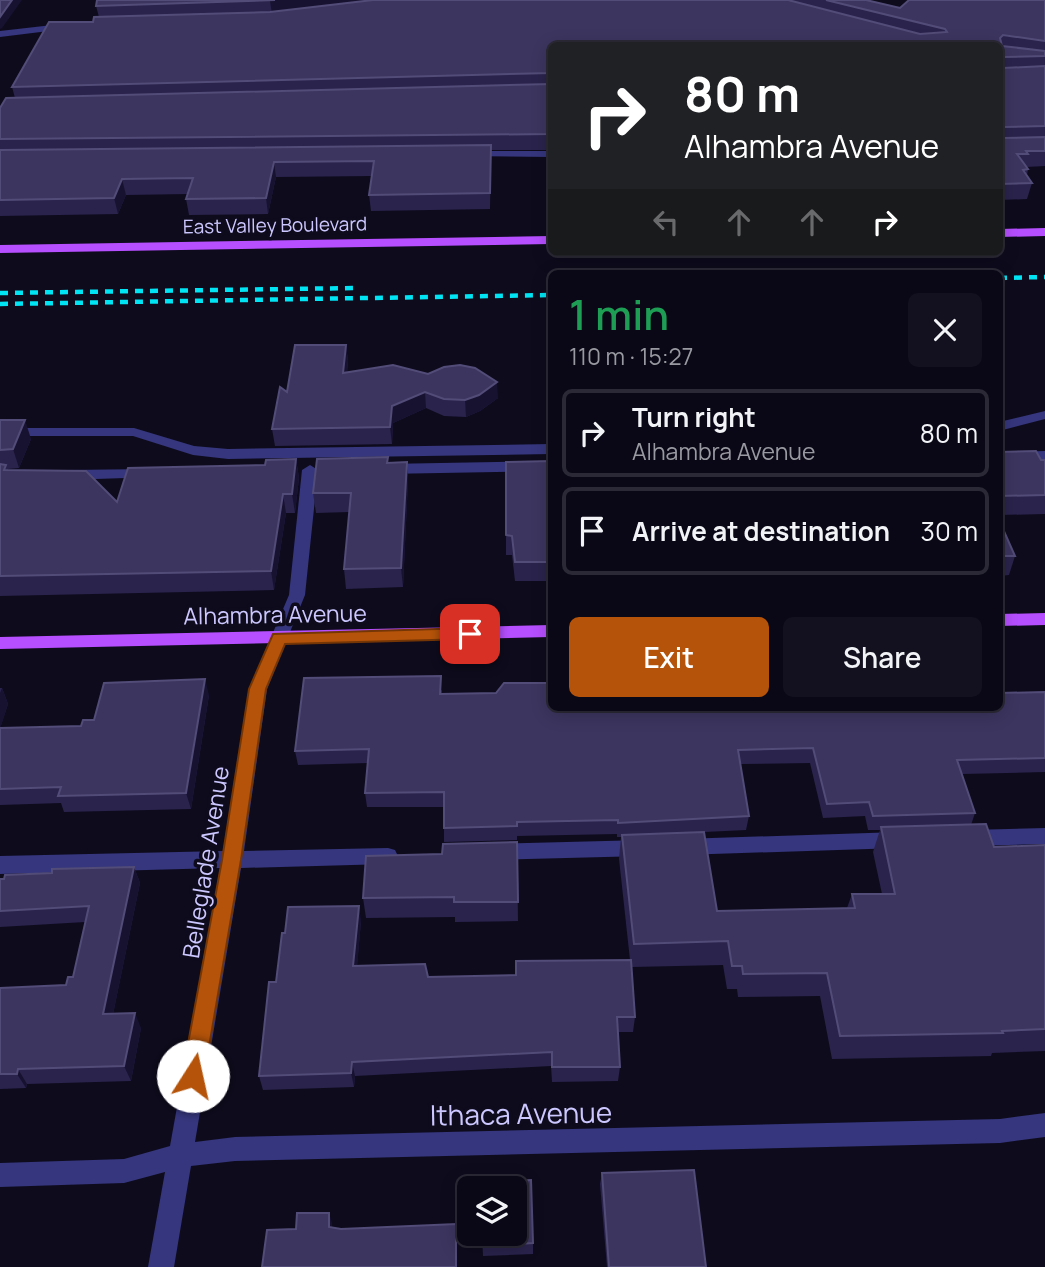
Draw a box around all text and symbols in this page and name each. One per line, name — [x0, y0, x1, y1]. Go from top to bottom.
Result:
text: 80 m — [684, 60, 800, 127]
icon: right — [569, 70, 660, 161]
text: Alhambra Avenue — [684, 124, 939, 168]
icon: left — [647, 203, 685, 241]
icon: ahead — [720, 203, 758, 241]
icon: ahead — [793, 203, 831, 241]
icon: right — [866, 203, 904, 241]
street label: East Valley Boulevard — [183, 210, 367, 240]
text: 1 min — [569, 285, 669, 343]
button: close — [908, 293, 982, 367]
text: 110 m · 15:27 — [569, 340, 693, 372]
text: Turn right — [632, 399, 756, 435]
icon: right — [573, 414, 611, 452]
text: 80 m — [920, 415, 978, 451]
text: Alhambra Avenue — [632, 435, 815, 467]
icon: arrive — [573, 512, 611, 550]
text: Arrive at destination — [632, 513, 890, 549]
text: 30 m — [921, 513, 978, 549]
street label: Alhambra Avenue — [183, 596, 367, 632]
pin — [440, 604, 500, 664]
icon: arrive — [451, 615, 489, 653]
button: Exit — [569, 617, 769, 697]
button: Share — [783, 617, 982, 697]
street label: Belleglade Avenue — [174, 764, 236, 960]
position arrow — [156, 1039, 230, 1113]
street label: Ithaca Avenue — [430, 1092, 612, 1134]
map controls — [457, 1176, 527, 1246]
button: layers — [457, 1176, 527, 1246]

